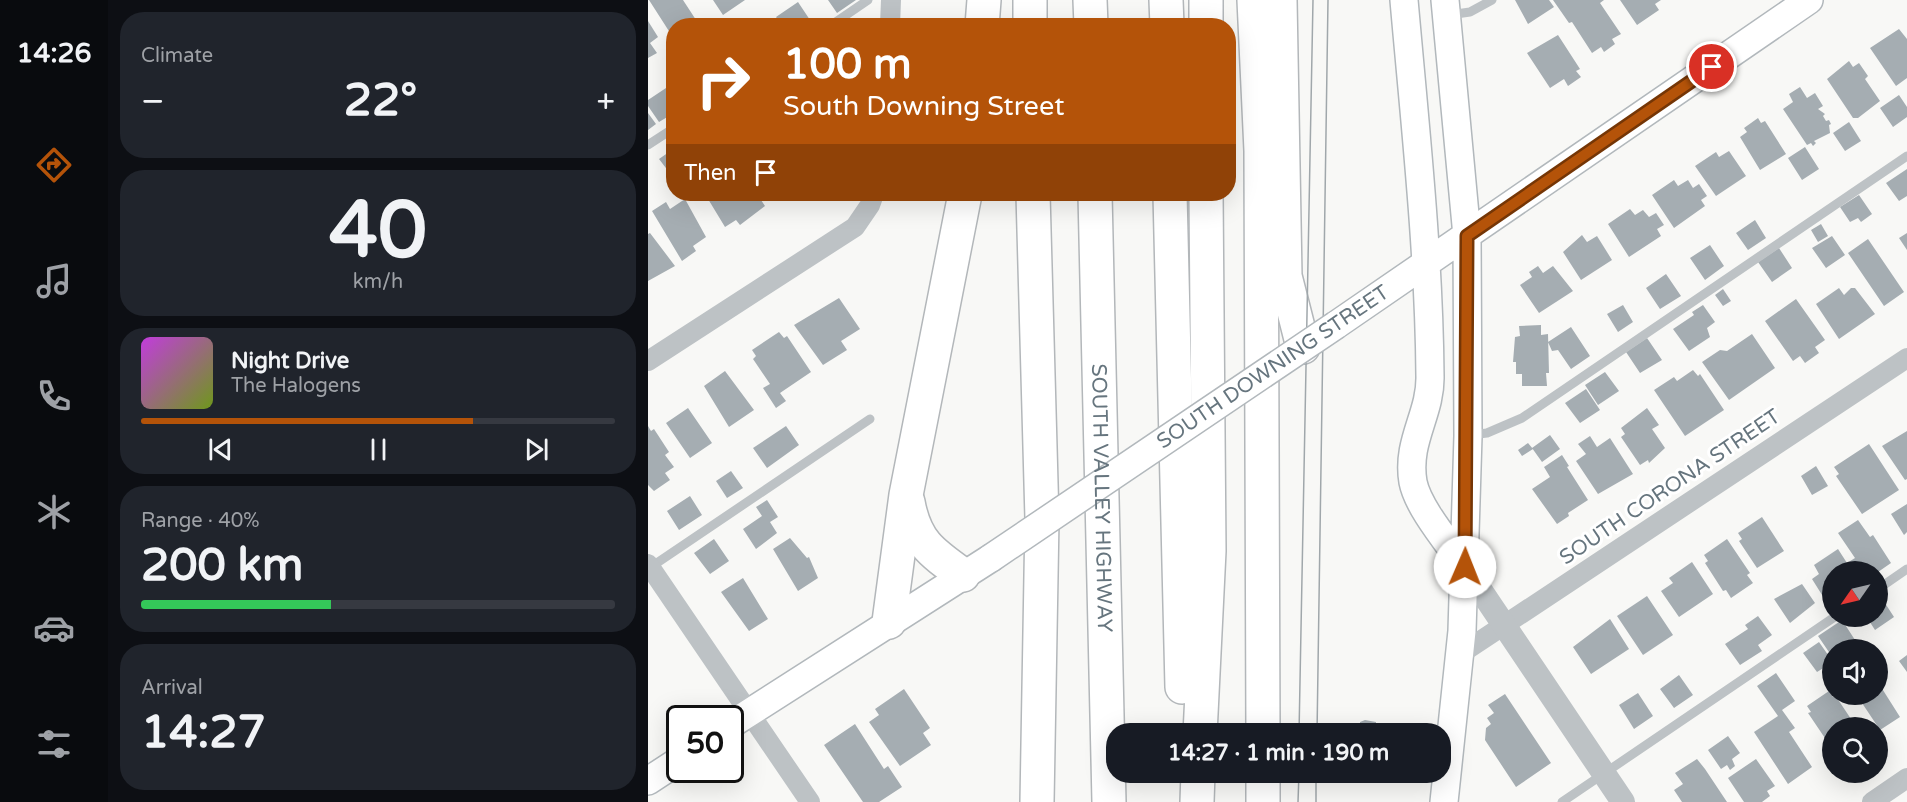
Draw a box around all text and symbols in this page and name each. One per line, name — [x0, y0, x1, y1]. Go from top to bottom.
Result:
text: 14:26 — [17, 37, 91, 70]
text: 100 m — [783, 39, 912, 90]
pin — [1686, 41, 1737, 92]
icon: right — [684, 42, 762, 120]
text: Climate — [141, 44, 213, 68]
icon: arrive — [1695, 50, 1728, 83]
text: 22° — [344, 74, 417, 128]
text: − — [141, 82, 165, 121]
text: + — [596, 82, 615, 121]
text: South Downing Street — [783, 90, 1064, 123]
icon: directions — [33, 144, 75, 186]
icon: arrive — [749, 156, 782, 189]
text: Then — [684, 160, 737, 186]
text: 40 — [329, 184, 427, 278]
icon: music — [33, 260, 75, 302]
text: km/h — [353, 270, 403, 294]
street label: SOUTH DOWNING STREET — [1152, 280, 1394, 454]
text: Night Drive — [231, 348, 349, 374]
street label: SOUTH VALLEY HIGHWAY — [1086, 363, 1118, 632]
text: The Halogens — [231, 374, 361, 398]
icon: phone — [33, 375, 75, 417]
street label: SOUTH CORONA STREET — [1555, 404, 1785, 570]
icon: previous — [204, 433, 237, 466]
icon: pause — [362, 433, 395, 466]
icon: next — [520, 433, 553, 466]
icon: climate — [33, 491, 75, 533]
text: Range · 40% — [141, 509, 260, 533]
position arrow — [1433, 535, 1497, 599]
text: 200 km — [141, 539, 303, 593]
north arrow — [1822, 561, 1888, 627]
map controls — [1822, 561, 1888, 783]
icon: car — [33, 607, 75, 649]
button: sound — [1822, 639, 1888, 705]
text: Arrival — [141, 676, 203, 700]
speed limit sign: 50 — [666, 705, 744, 783]
text: 14:27 — [141, 706, 266, 760]
button: search — [1822, 717, 1888, 783]
icon: filters — [33, 723, 75, 765]
text: 14:27 · 1 min · 190 m — [1168, 740, 1389, 766]

